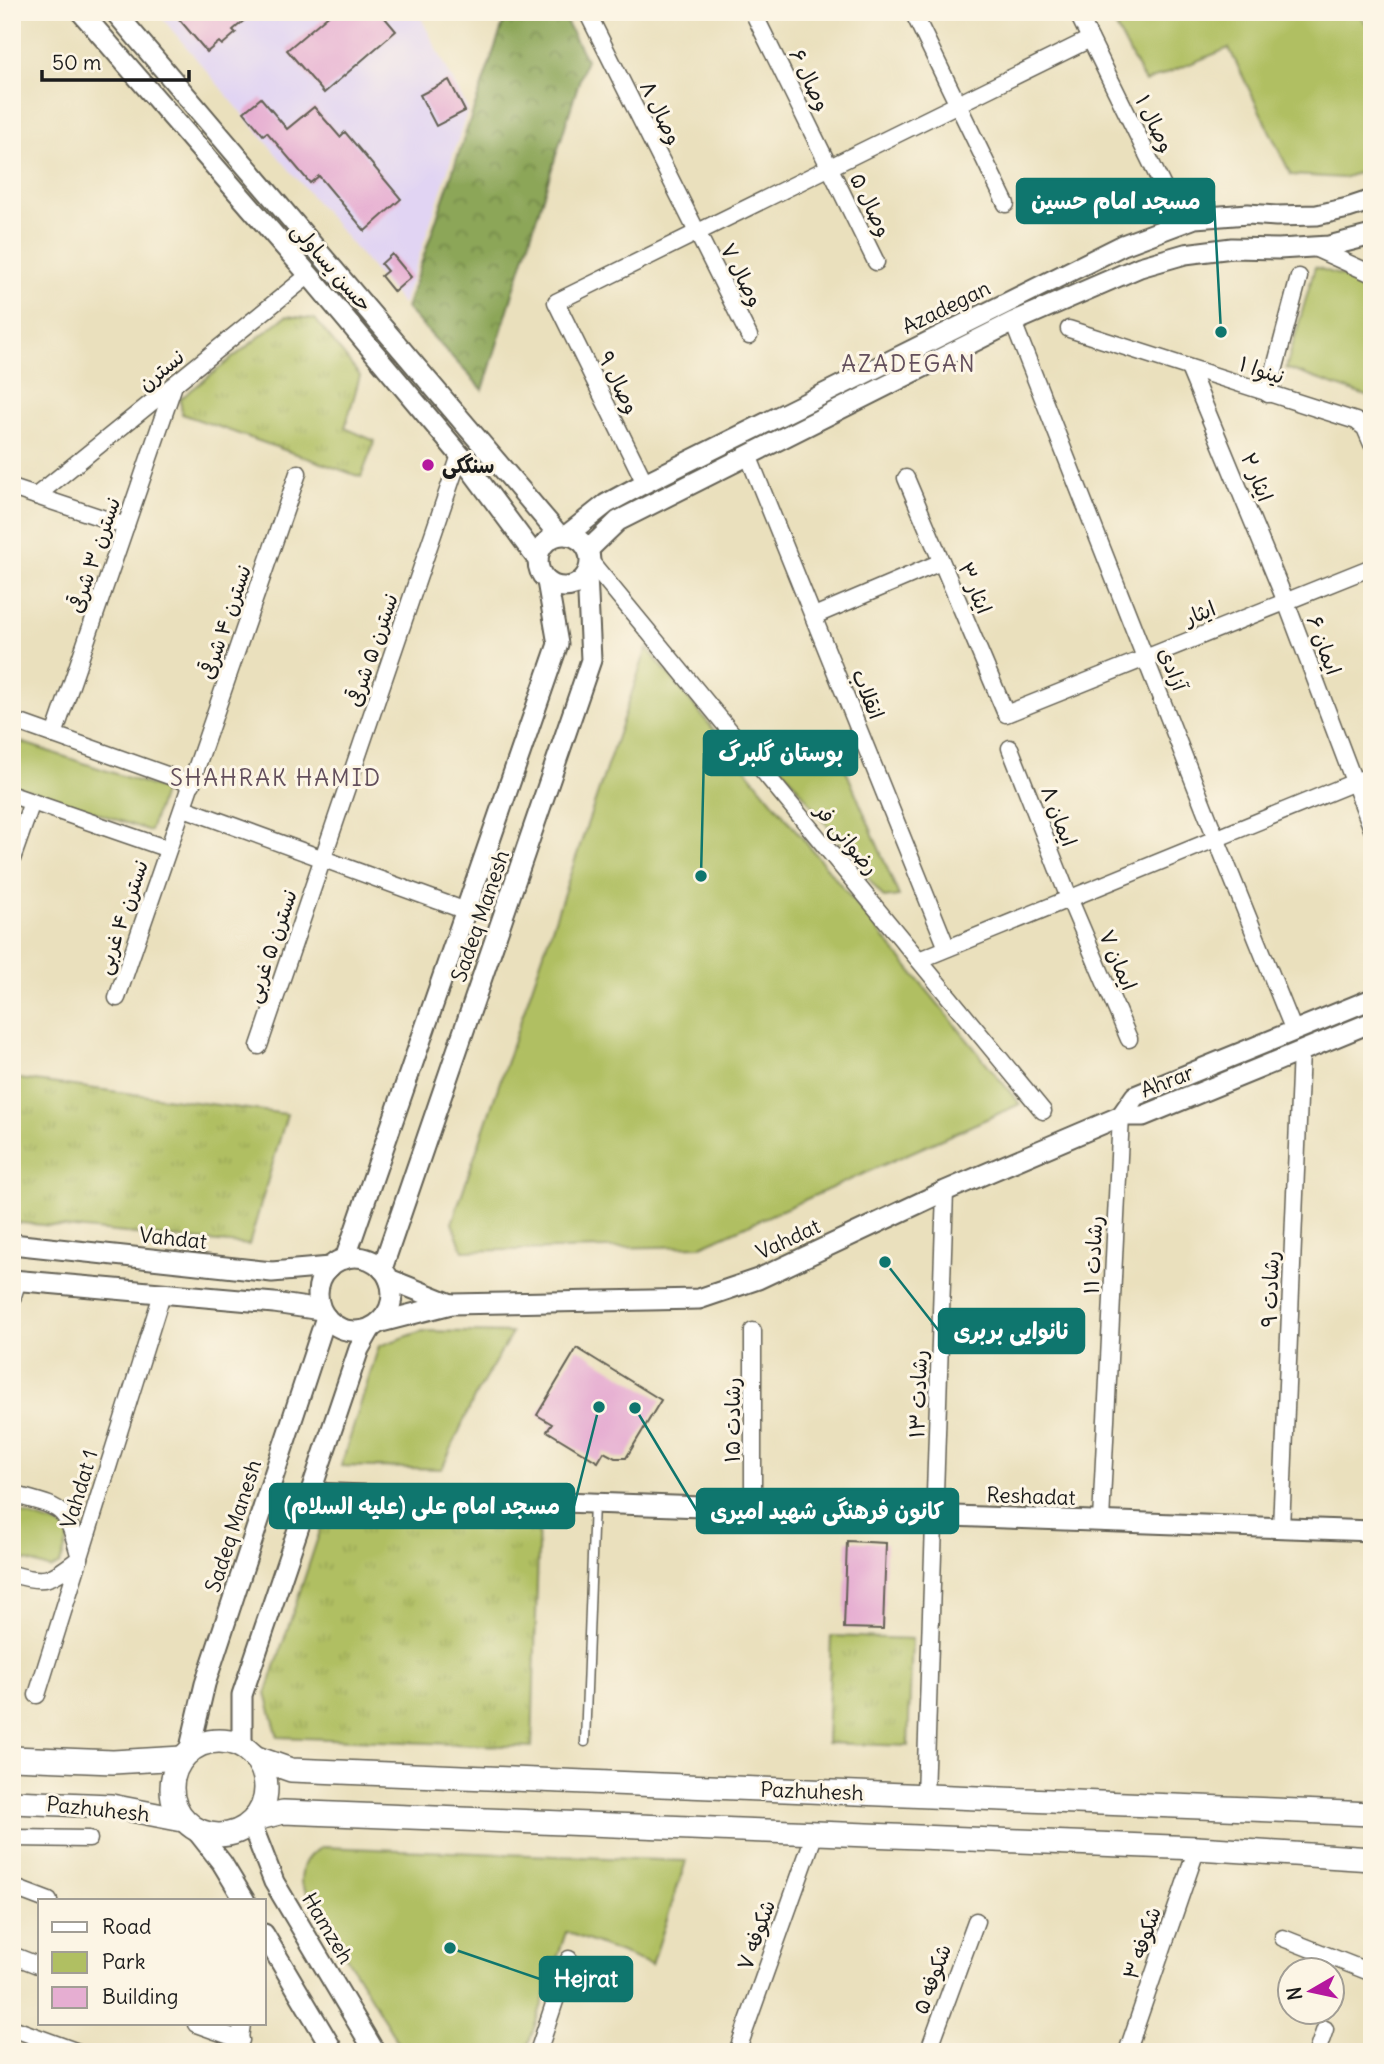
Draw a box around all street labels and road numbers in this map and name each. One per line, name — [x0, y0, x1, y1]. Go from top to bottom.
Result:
street label: وصال ۶ — [783, 44, 837, 116]
street label: وصال ۸ — [634, 76, 688, 150]
street label: وصال ۱ — [1129, 90, 1181, 158]
street label: وصال ۵ — [844, 168, 898, 242]
street label: حسن یساولی — [285, 217, 378, 318]
street label: وصال ۷ — [714, 238, 770, 312]
street label: Azadegan — [898, 274, 994, 340]
street label: نسترن — [132, 343, 190, 397]
street label: وصال ۹ — [592, 347, 646, 419]
street label: نینوا ۱ — [1236, 350, 1288, 391]
street label: ایثار ۲ — [1235, 449, 1279, 505]
street label: نسترن ۳ شرقی — [62, 494, 126, 616]
street label: ایثار ۳ — [952, 558, 998, 618]
street label: نسترن ۴ شرقی — [193, 561, 257, 683]
street label: نسترن ۵ شرقی — [340, 590, 404, 710]
street label: ایثار — [1179, 595, 1220, 632]
street label: ایمان ۶ — [1301, 612, 1347, 678]
street label: آزادی — [1152, 643, 1194, 695]
street label: انقلاب — [846, 665, 890, 723]
street label: ایمان ۸ — [1035, 782, 1083, 850]
street label: رضوانی فر — [807, 796, 885, 881]
street label: Sadeq Manesh — [445, 846, 515, 986]
street label: نسترن ۴ غربی — [90, 856, 155, 978]
street label: نسترن ۵ غربی — [239, 886, 304, 1006]
street label: ایمان ۷ — [1093, 926, 1143, 994]
street label: Ahrar — [1137, 1058, 1198, 1103]
street label: Vahdat — [752, 1212, 824, 1266]
street label: رشادت ۱۱ — [1077, 1215, 1109, 1295]
street label: Vahdat — [138, 1221, 208, 1255]
street label: رشادت ۹ — [1255, 1250, 1285, 1328]
street label: رشادت ۱۳ — [903, 1349, 933, 1439]
street label: رشادت ۱۵ — [719, 1377, 746, 1463]
street label: Vahdat 1 — [54, 1446, 104, 1532]
street label: Sadeq Manesh — [199, 1456, 267, 1596]
street label: Reshadat — [986, 1481, 1076, 1511]
street label: Pazhuhesh — [760, 1776, 864, 1806]
street label: Pazhuhesh — [45, 1790, 151, 1828]
street label: Hamzeh — [296, 1887, 360, 1969]
street label: شکوفه ۷ — [731, 1896, 781, 1974]
street label: شکوفه ۳ — [1117, 1903, 1167, 1983]
street label: شکوفه ۵ — [907, 1940, 957, 2018]

